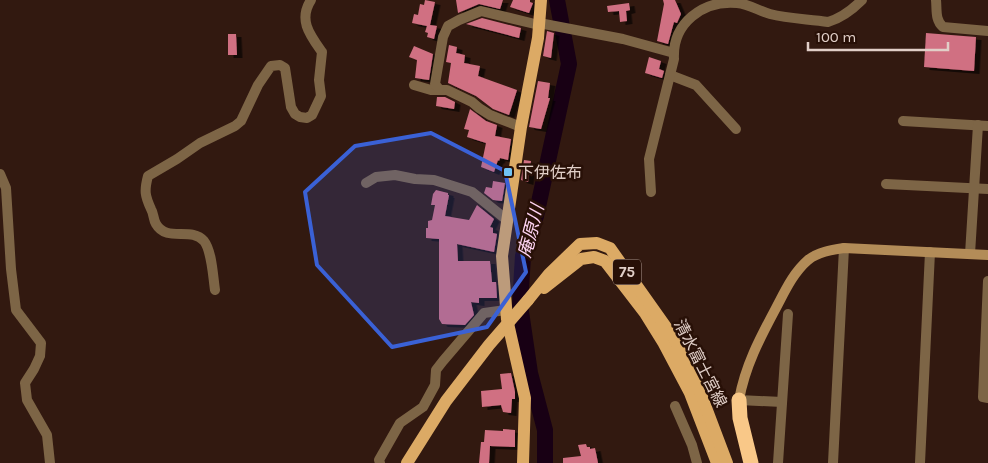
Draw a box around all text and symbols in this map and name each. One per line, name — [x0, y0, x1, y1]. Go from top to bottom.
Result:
scale bar — [808, 20, 948, 52]
text: 100 m — [816, 28, 856, 46]
place label: 下伊佐布 — [518, 163, 582, 182]
marker: 下伊佐布 — [502, 166, 514, 178]
water label: 庵原川 — [513, 200, 549, 260]
road number: 75 — [613, 260, 641, 284]
street label: 清水富士宮線 — [670, 316, 731, 410]

